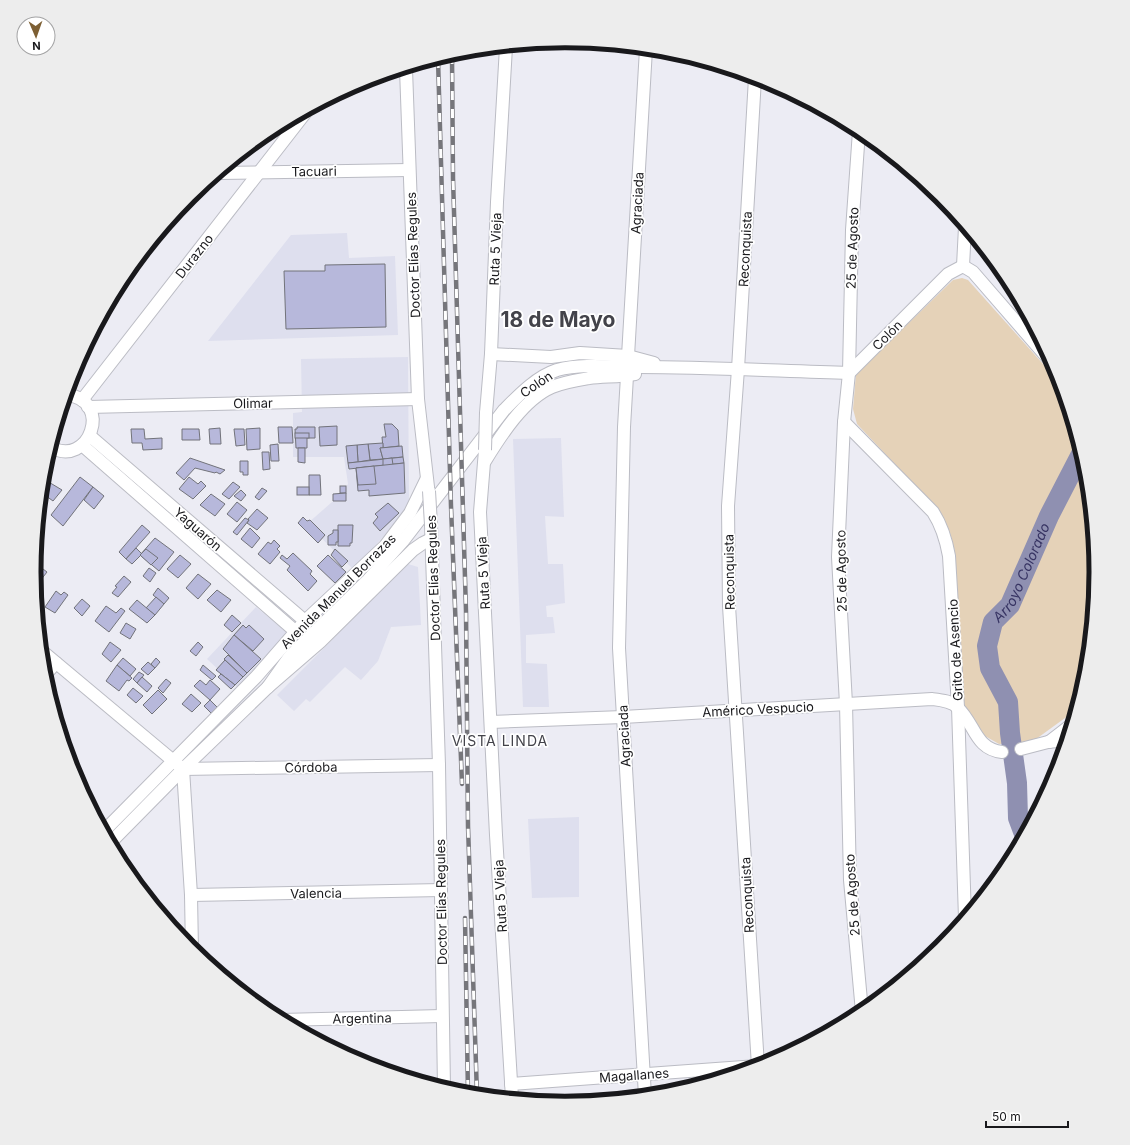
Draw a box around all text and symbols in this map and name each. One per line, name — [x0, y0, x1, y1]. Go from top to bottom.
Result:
north arrow — [16, 16, 56, 56]
text: N — [32, 39, 41, 53]
street label: Tacuari — [291, 163, 337, 179]
street label: Agraciada — [627, 171, 647, 235]
street label: Doctor Elías Regules — [403, 192, 423, 318]
street label: 25 de Agosto — [843, 206, 861, 289]
street label: Reconquista — [735, 211, 755, 287]
street label: Ruta 5 Vieja — [486, 212, 504, 286]
street label: Durazno — [172, 230, 216, 281]
district label: 18 de Mayo — [501, 307, 616, 332]
street label: Colón — [869, 317, 905, 353]
street label: Colón — [517, 367, 555, 401]
street label: Olimar — [233, 395, 273, 411]
street label: Yaguarón — [171, 504, 225, 554]
street label: Doctor Elías Regules — [423, 515, 443, 641]
water label: Arroyo Colorado — [988, 520, 1053, 626]
street label: Avenida Manuel Borrazas — [277, 530, 399, 652]
street label: 25 de Agosto — [832, 530, 850, 612]
street label: Reconquista — [720, 534, 738, 610]
street label: Ruta 5 Vieja — [473, 536, 493, 610]
street label: Grito de Asencio — [944, 598, 966, 701]
street label: Américo Vespucio — [702, 698, 814, 720]
street label: Agraciada — [614, 704, 634, 768]
district label: VISTA LINDA — [452, 732, 548, 749]
street label: Córdoba — [284, 759, 338, 775]
street label: Doctor Elías Regules — [432, 839, 450, 965]
street label: 25 de Agosto — [841, 853, 863, 937]
street label: Reconquista — [737, 857, 757, 933]
street label: Ruta 5 Vieja — [490, 859, 510, 933]
street label: Valencia — [290, 885, 342, 901]
street label: Argentina — [332, 1009, 392, 1027]
street label: Magallanes — [599, 1065, 670, 1085]
scale bar — [986, 1103, 1068, 1129]
text: 50 m — [992, 1109, 1021, 1124]

